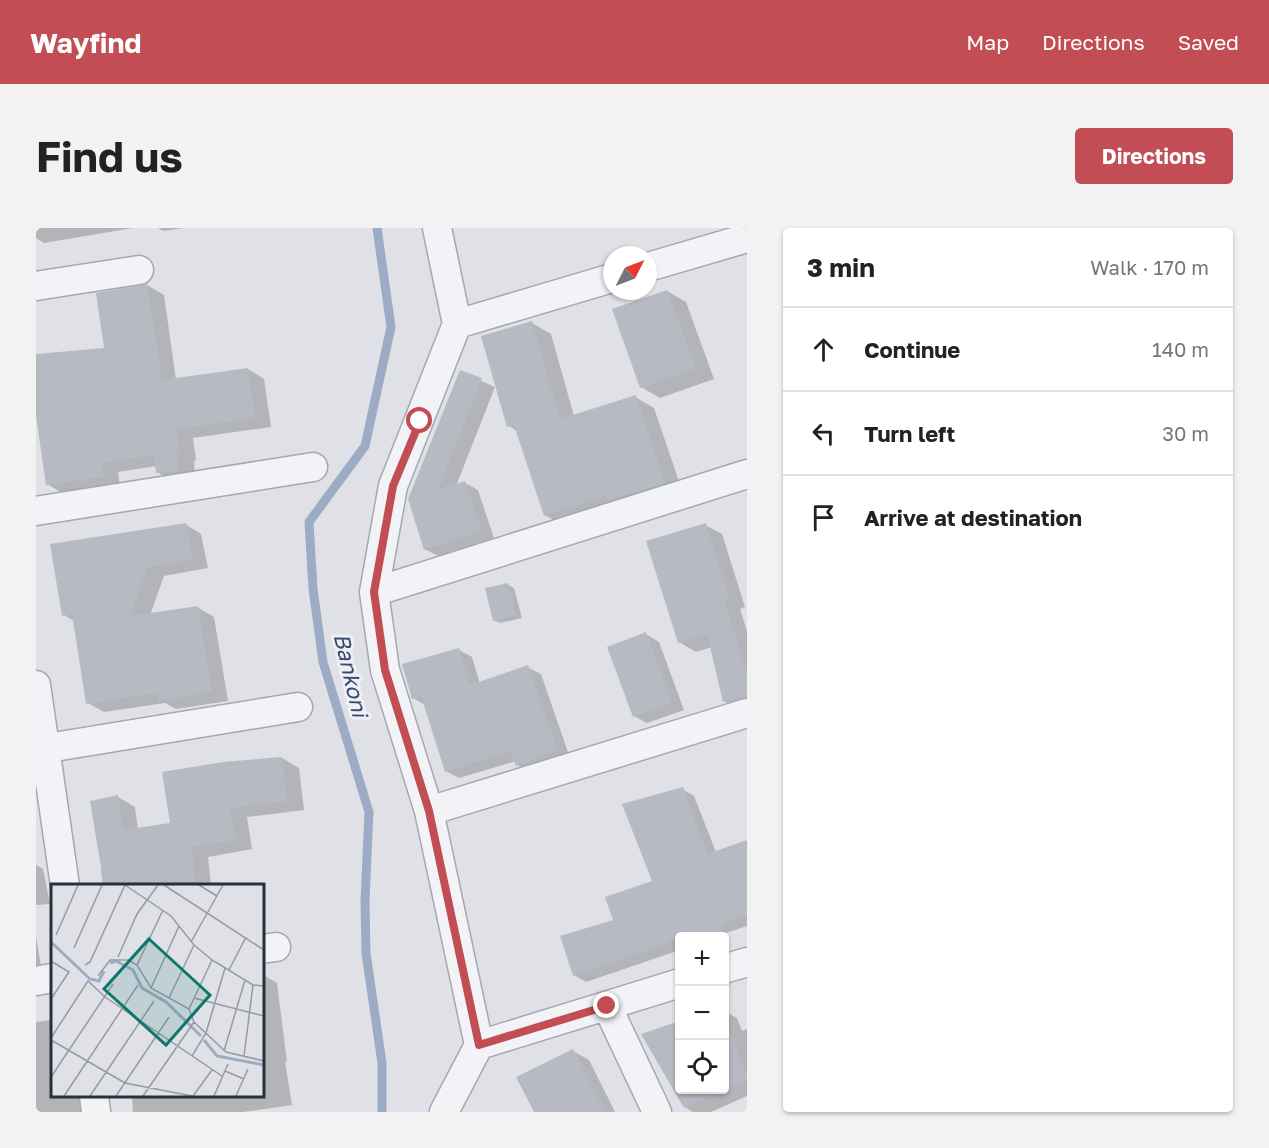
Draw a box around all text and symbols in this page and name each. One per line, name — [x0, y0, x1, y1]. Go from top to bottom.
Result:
text: Wayfind — [30, 26, 142, 59]
text: Map — [966, 29, 1009, 55]
text: Directions — [1042, 29, 1145, 55]
text: Saved — [1178, 29, 1239, 55]
button: Directions — [1075, 128, 1233, 184]
text: Find us — [36, 131, 183, 181]
north arrow — [603, 246, 657, 300]
text: 3 min — [807, 252, 875, 283]
text: Walk · 170 m — [1090, 255, 1209, 279]
icon: ahead — [807, 333, 840, 366]
text: Continue — [864, 336, 960, 363]
text: 140 m — [1152, 337, 1209, 361]
route start — [406, 407, 432, 433]
icon: left — [807, 417, 840, 450]
text: Turn left — [864, 420, 955, 447]
text: 30 m — [1162, 421, 1209, 445]
icon: arrive — [807, 501, 840, 534]
text: Arrive at destination — [864, 504, 1082, 531]
water label: Bankoni — [329, 630, 375, 723]
inset map — [51, 884, 264, 1097]
map controls — [675, 932, 729, 1094]
button: + — [675, 932, 729, 986]
button: − — [675, 986, 729, 1040]
route end — [593, 992, 619, 1018]
button: locate — [675, 1040, 729, 1094]

